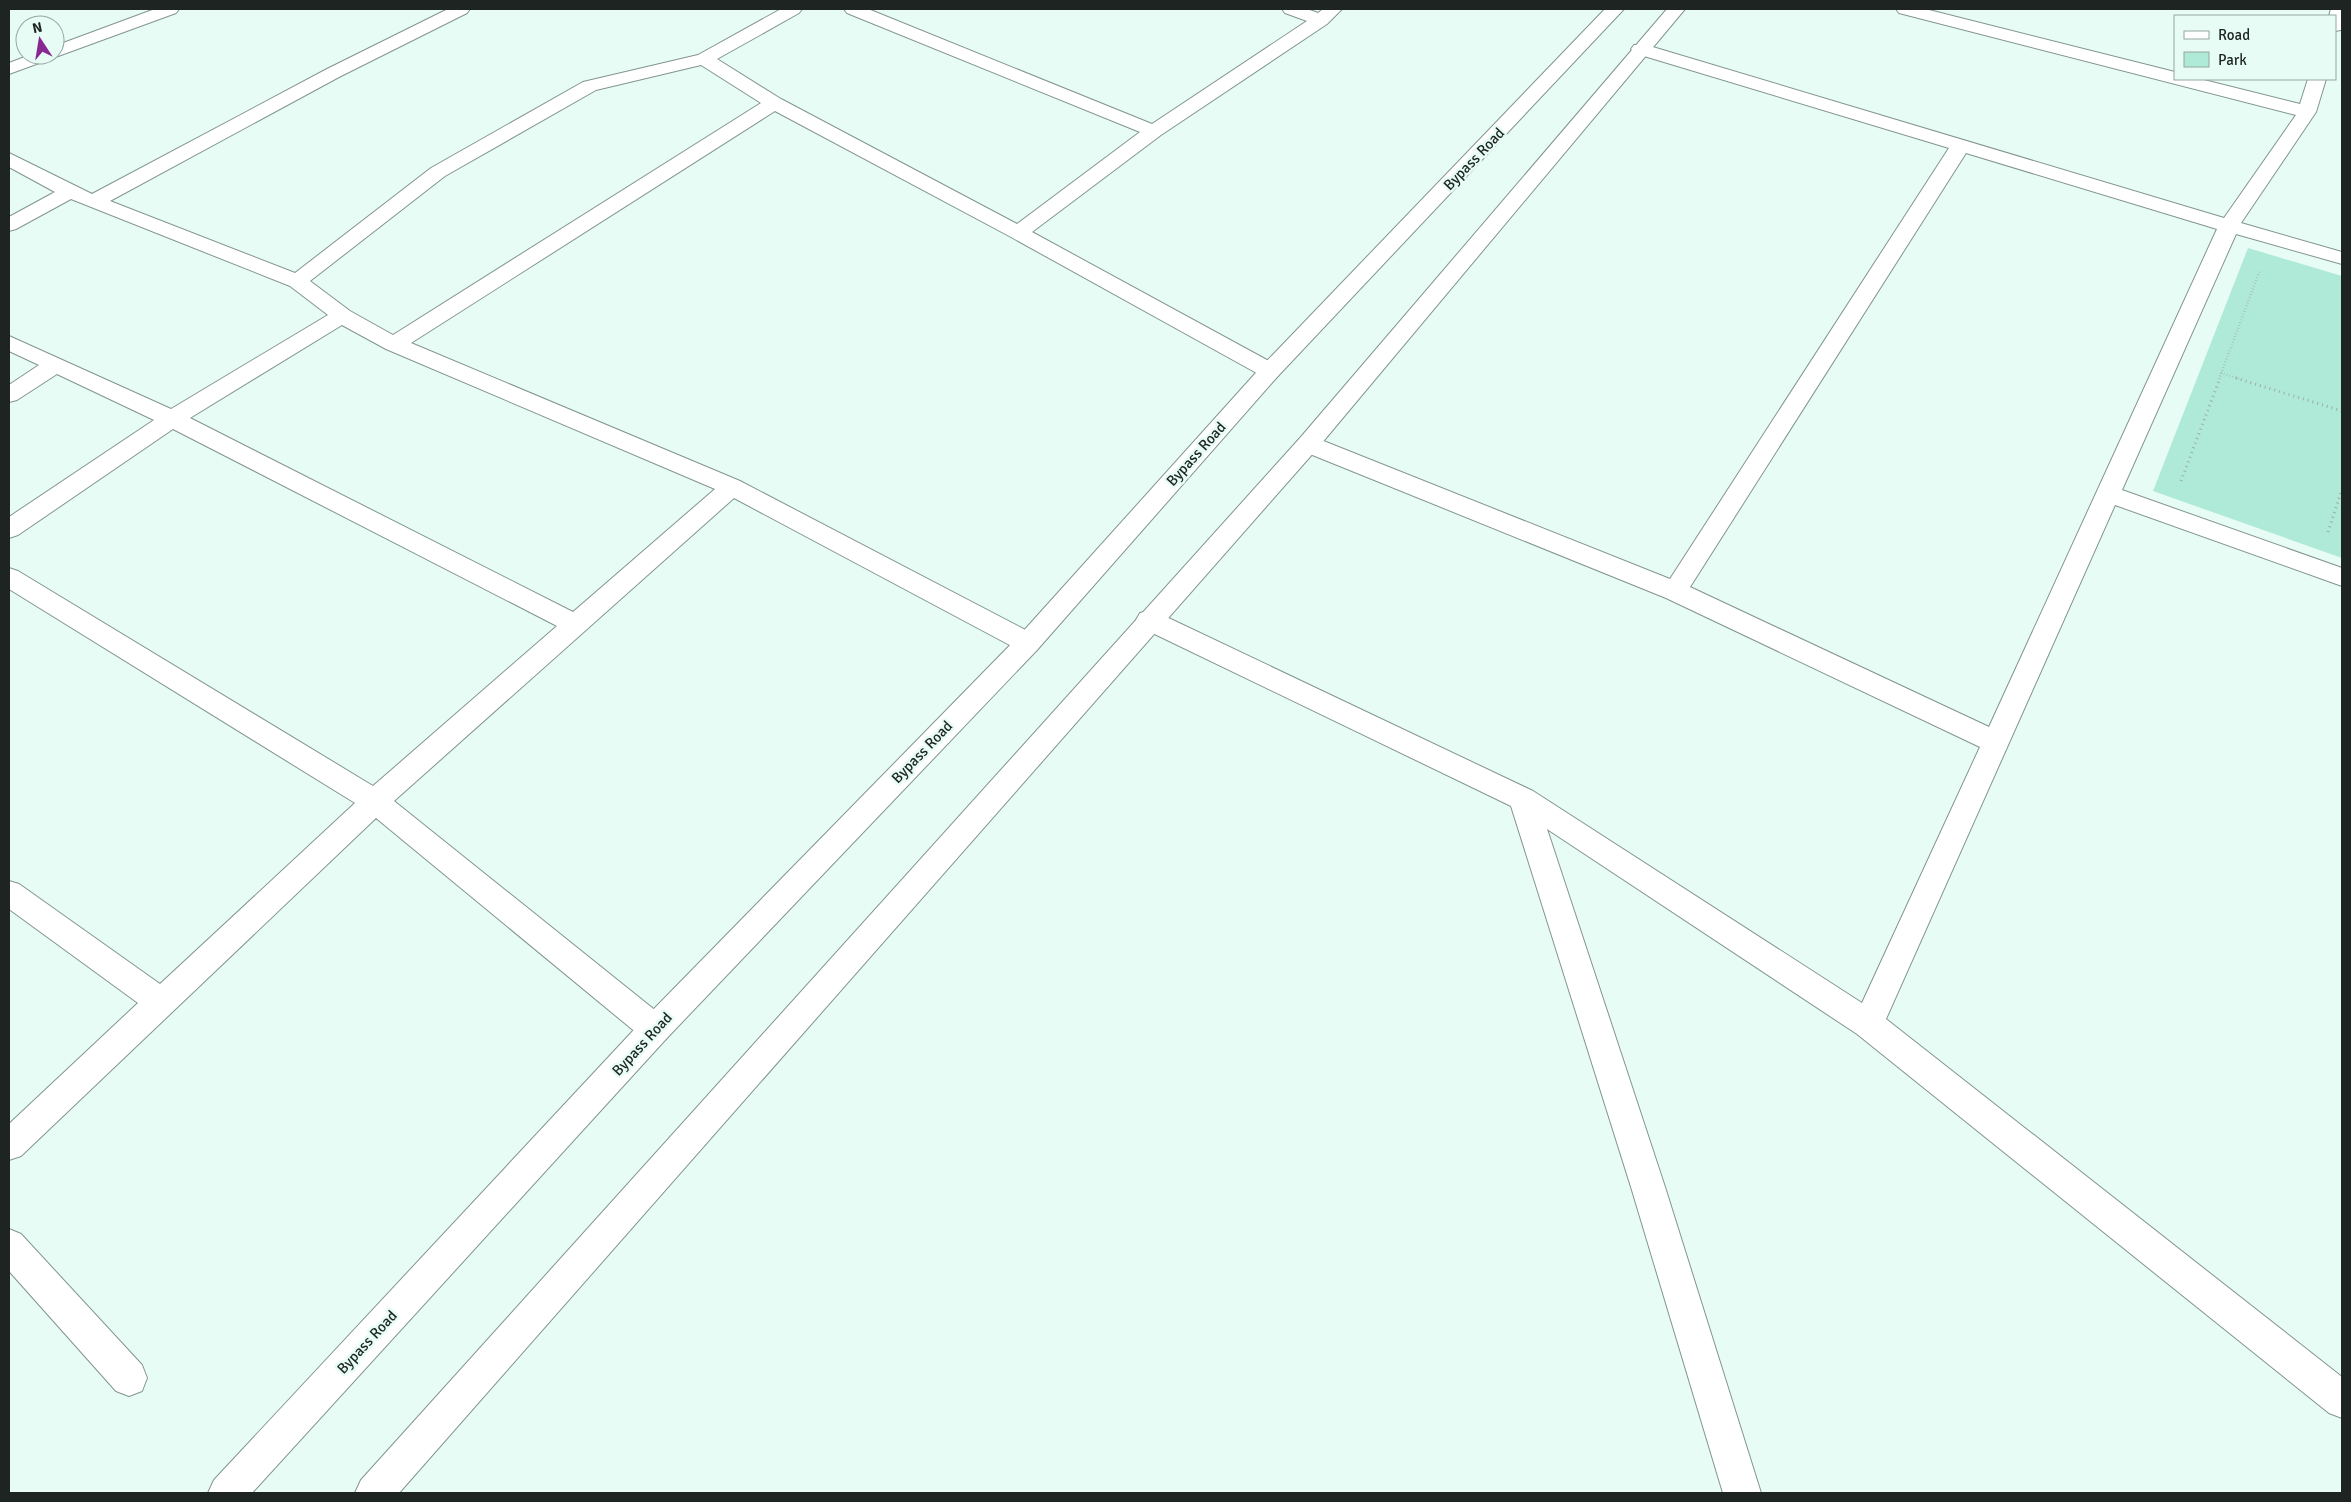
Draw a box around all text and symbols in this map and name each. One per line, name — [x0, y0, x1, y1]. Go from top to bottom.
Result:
north arrow — [15, 15, 65, 65]
legend — [2174, 15, 2336, 80]
text: N — [31, 18, 44, 37]
text: Road — [2218, 26, 2250, 44]
text: Park — [2218, 51, 2247, 69]
street label: Bypass Road — [1440, 124, 1508, 194]
street label: Bypass Road — [1163, 418, 1229, 490]
street label: Bypass Road — [888, 717, 956, 787]
street label: Bypass Road — [608, 1009, 676, 1079]
street label: Bypass Road — [333, 1307, 401, 1377]

